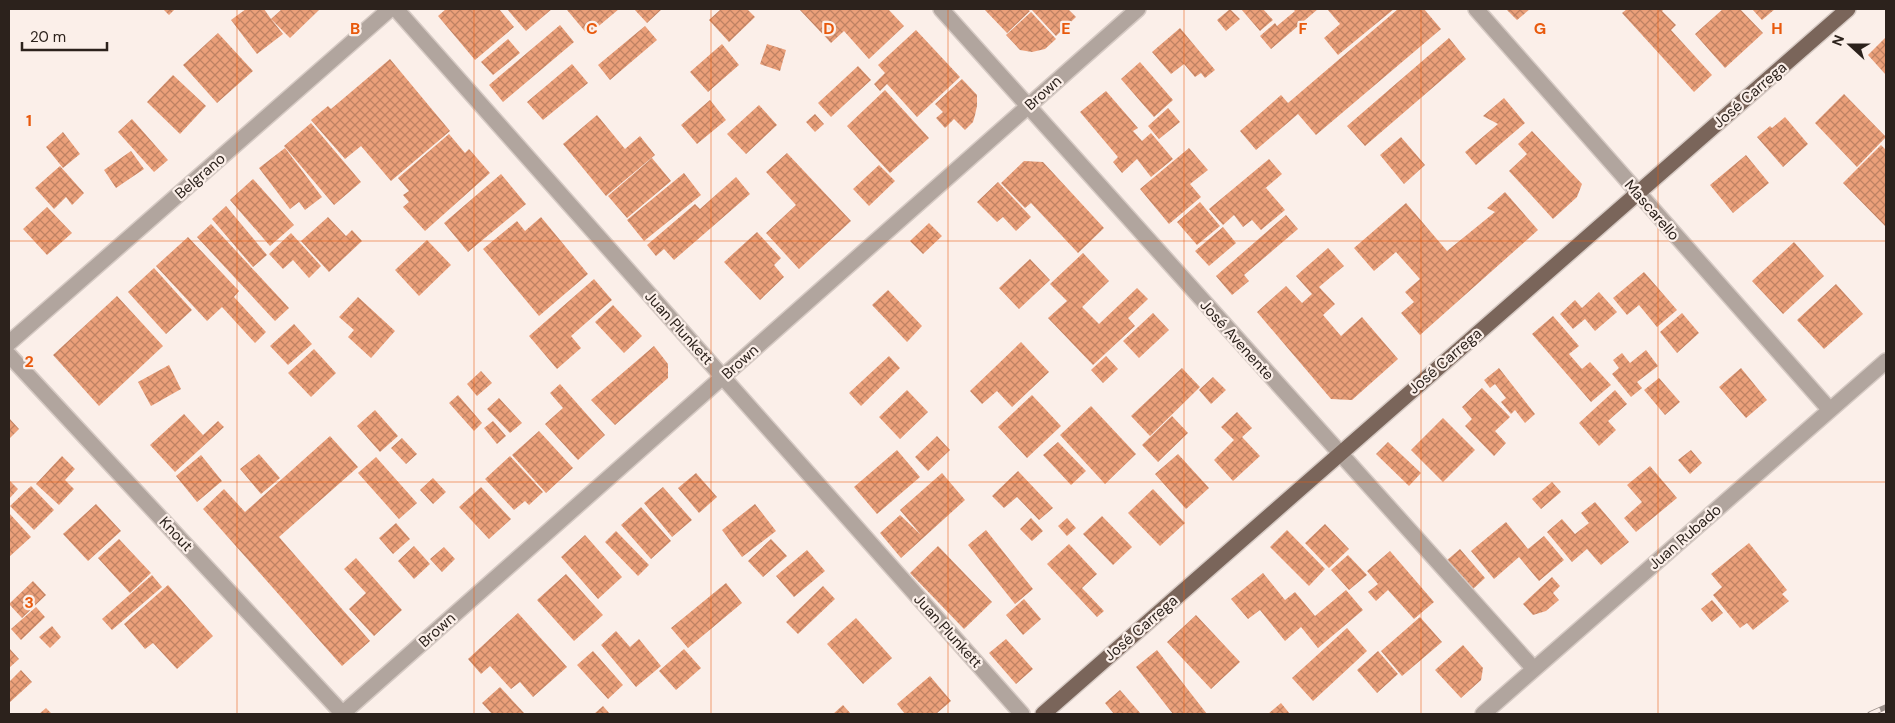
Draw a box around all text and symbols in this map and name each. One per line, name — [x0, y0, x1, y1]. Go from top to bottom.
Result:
text: B — [350, 18, 360, 39]
text: C — [586, 18, 598, 39]
text: D — [823, 18, 835, 39]
text: E — [1061, 18, 1071, 39]
text: F — [1299, 18, 1308, 39]
text: G — [1534, 18, 1546, 39]
text: H — [1771, 18, 1783, 39]
scale bar — [22, 20, 108, 52]
north arrow — [1825, 20, 1875, 70]
text: 20 m — [30, 27, 66, 47]
text: N — [1828, 32, 1848, 48]
street label: José Carrega — [1709, 58, 1791, 132]
street label: Brown — [1020, 71, 1066, 115]
text: 1 — [26, 110, 32, 131]
street label: Belgrano — [171, 149, 229, 203]
street label: Mascarello — [1620, 175, 1684, 245]
street label: Juan Plunkett — [640, 287, 718, 369]
street label: José Avenente — [1196, 296, 1278, 384]
street label: José Carrega — [1404, 324, 1486, 398]
street label: Brown — [717, 340, 763, 384]
text: 2 — [24, 351, 34, 372]
street label: Juan Rubado — [1644, 500, 1726, 574]
street label: Knout — [155, 512, 197, 556]
street label: Juan Plunkett — [909, 590, 987, 672]
street label: José Carrega — [1100, 591, 1182, 665]
text: 3 — [24, 592, 34, 613]
street label: Brown — [414, 608, 460, 652]

